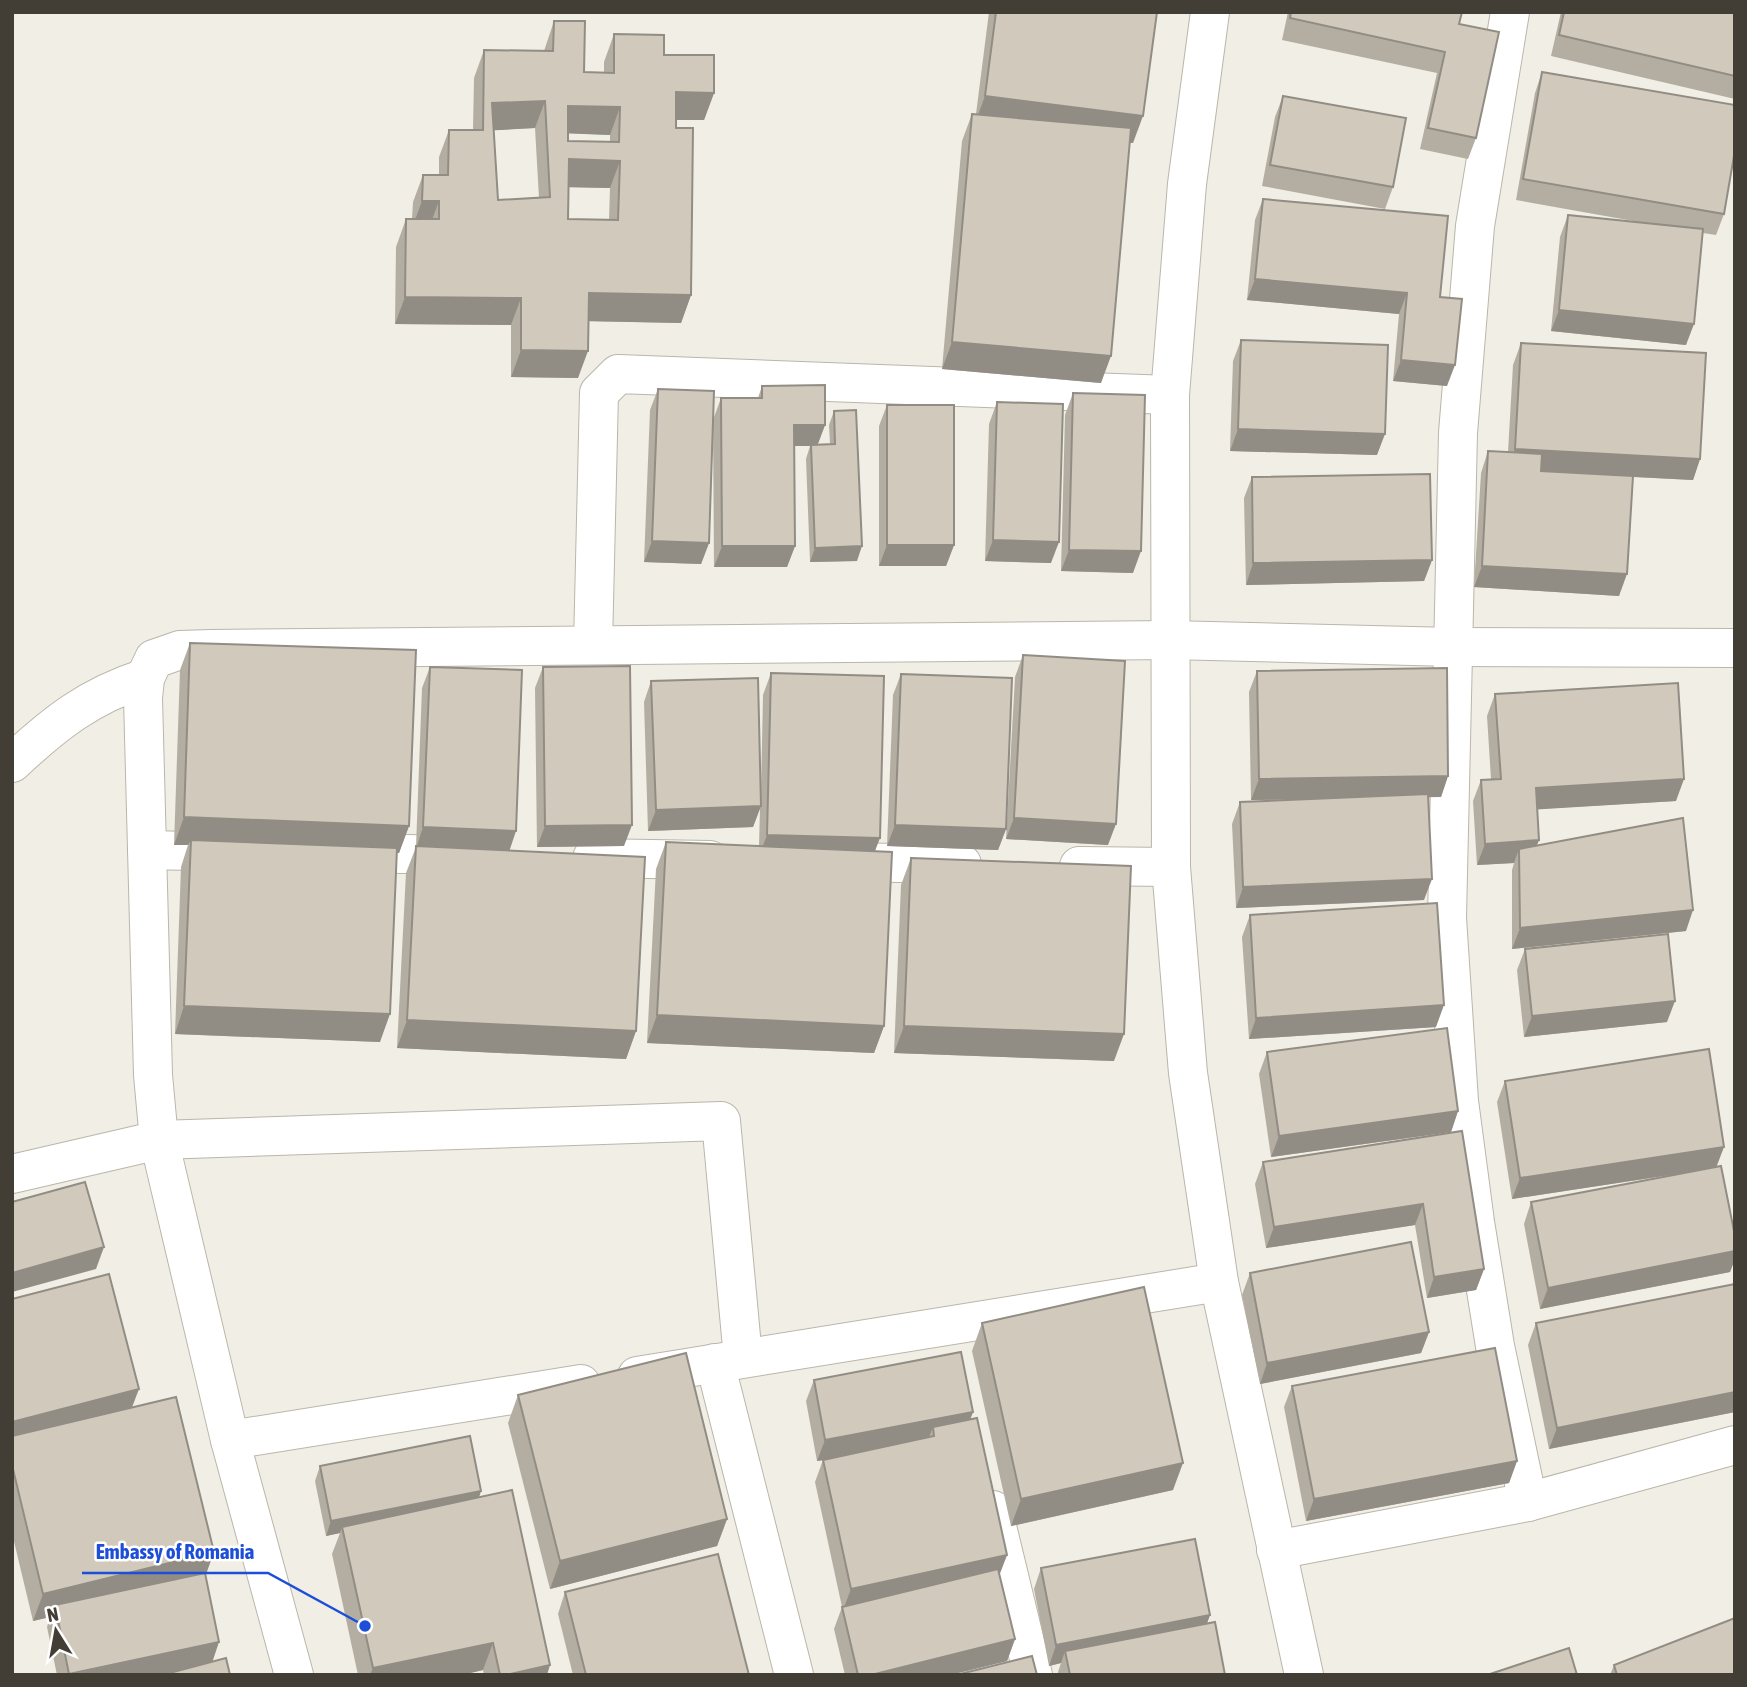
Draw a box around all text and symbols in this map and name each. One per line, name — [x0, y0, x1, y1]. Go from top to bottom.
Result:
callout: Embassy of Romania — [82, 1531, 268, 1573]
text: Embassy of Romania — [96, 1539, 255, 1563]
north arrow — [21, 1596, 91, 1666]
text: N — [45, 1602, 60, 1626]

